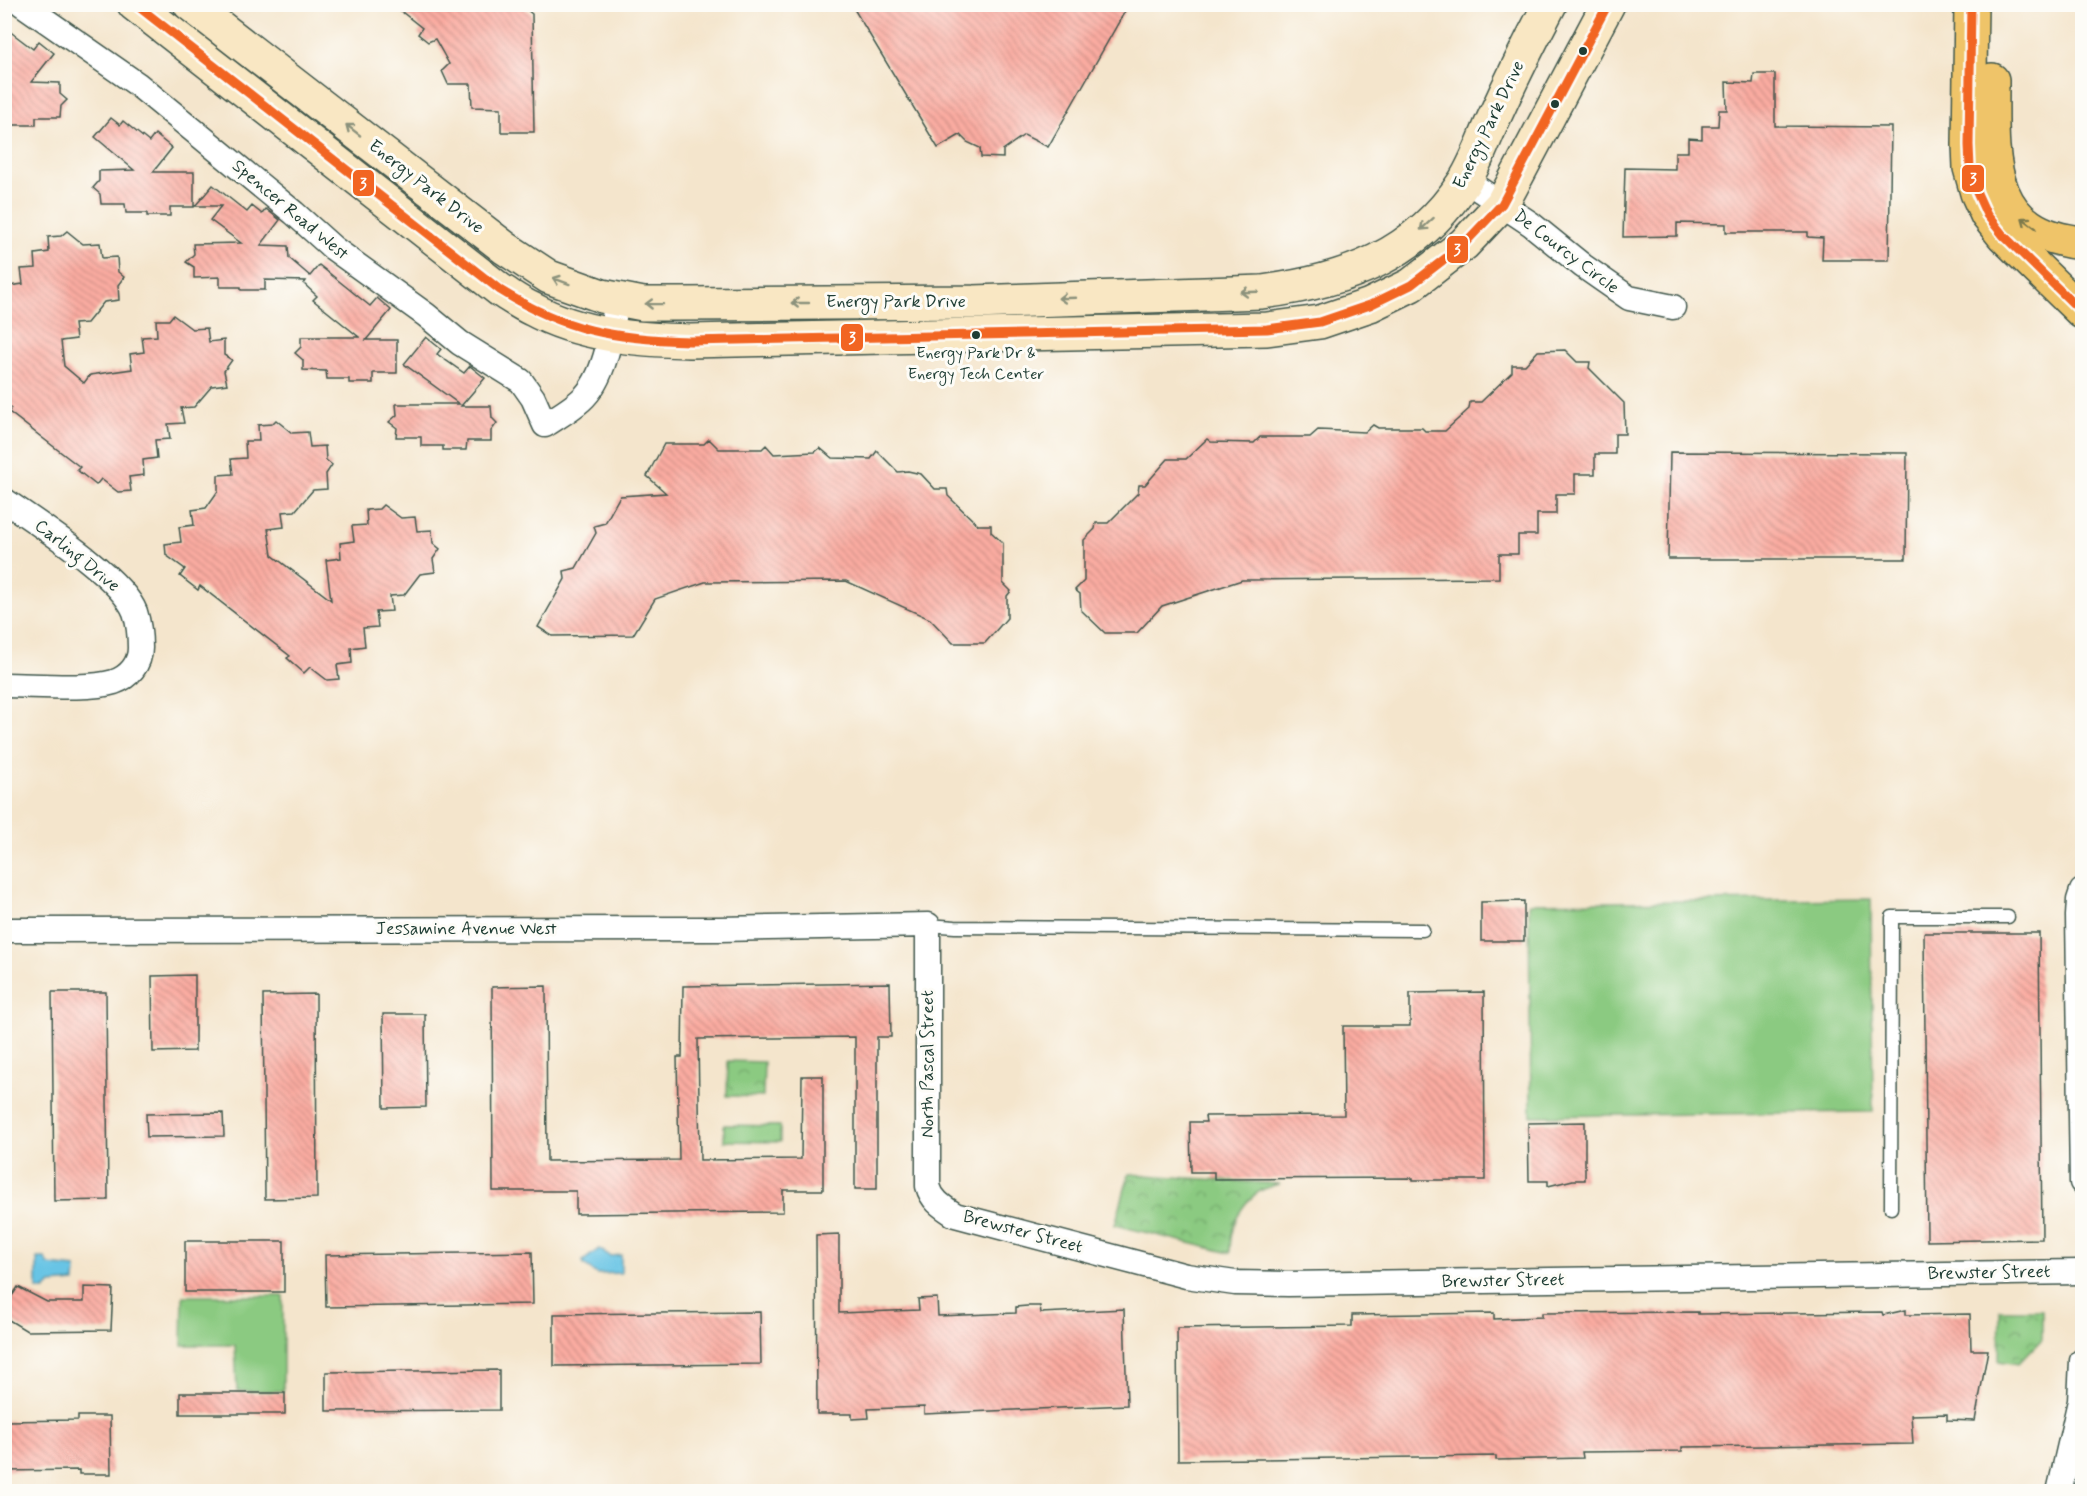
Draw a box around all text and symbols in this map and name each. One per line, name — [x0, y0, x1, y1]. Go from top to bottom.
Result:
unlabelled marker — [1577, 45, 1589, 57]
street label: Energy Park Drive — [1448, 57, 1531, 194]
unlabelled marker — [1549, 98, 1561, 110]
one-way arrow — [345, 124, 361, 137]
street label: Energy Park Drive — [363, 134, 489, 240]
street label: Spencer Road West — [227, 154, 354, 266]
line badge: 3 — [1961, 164, 1985, 193]
line badge: 3 — [352, 169, 375, 197]
text: 3 — [1969, 169, 1977, 190]
text: 3 — [359, 174, 367, 195]
street label: De Courcy Circle — [1508, 204, 1624, 300]
one-way arrow — [1420, 217, 1435, 231]
one-way arrow — [2021, 217, 2037, 230]
line badge: 3 — [1446, 235, 1469, 264]
text: 3 — [1453, 240, 1461, 261]
one-way arrow — [552, 275, 571, 286]
one-way arrow — [1240, 287, 1260, 298]
street label: Energy Park Drive — [826, 290, 966, 315]
one-way arrow — [1057, 293, 1077, 304]
one-way arrow — [791, 297, 811, 309]
one-way arrow — [645, 298, 665, 310]
line badge: 3 — [840, 323, 864, 352]
text: 3 — [848, 328, 856, 349]
marker: Energy Park Dr & Energy Tech Center — [970, 329, 982, 341]
place label: Energy Park Dr & Energy Tech Center — [908, 343, 1044, 386]
street label: Carling Drive — [28, 514, 125, 599]
street label: Jessamine Avenue West — [375, 917, 557, 941]
street label: North Pascal Street — [916, 990, 940, 1138]
street label: Brewster Street — [961, 1204, 1086, 1260]
street label: Brewster Street — [1927, 1260, 2051, 1286]
street label: Brewster Street — [1441, 1268, 1565, 1294]

